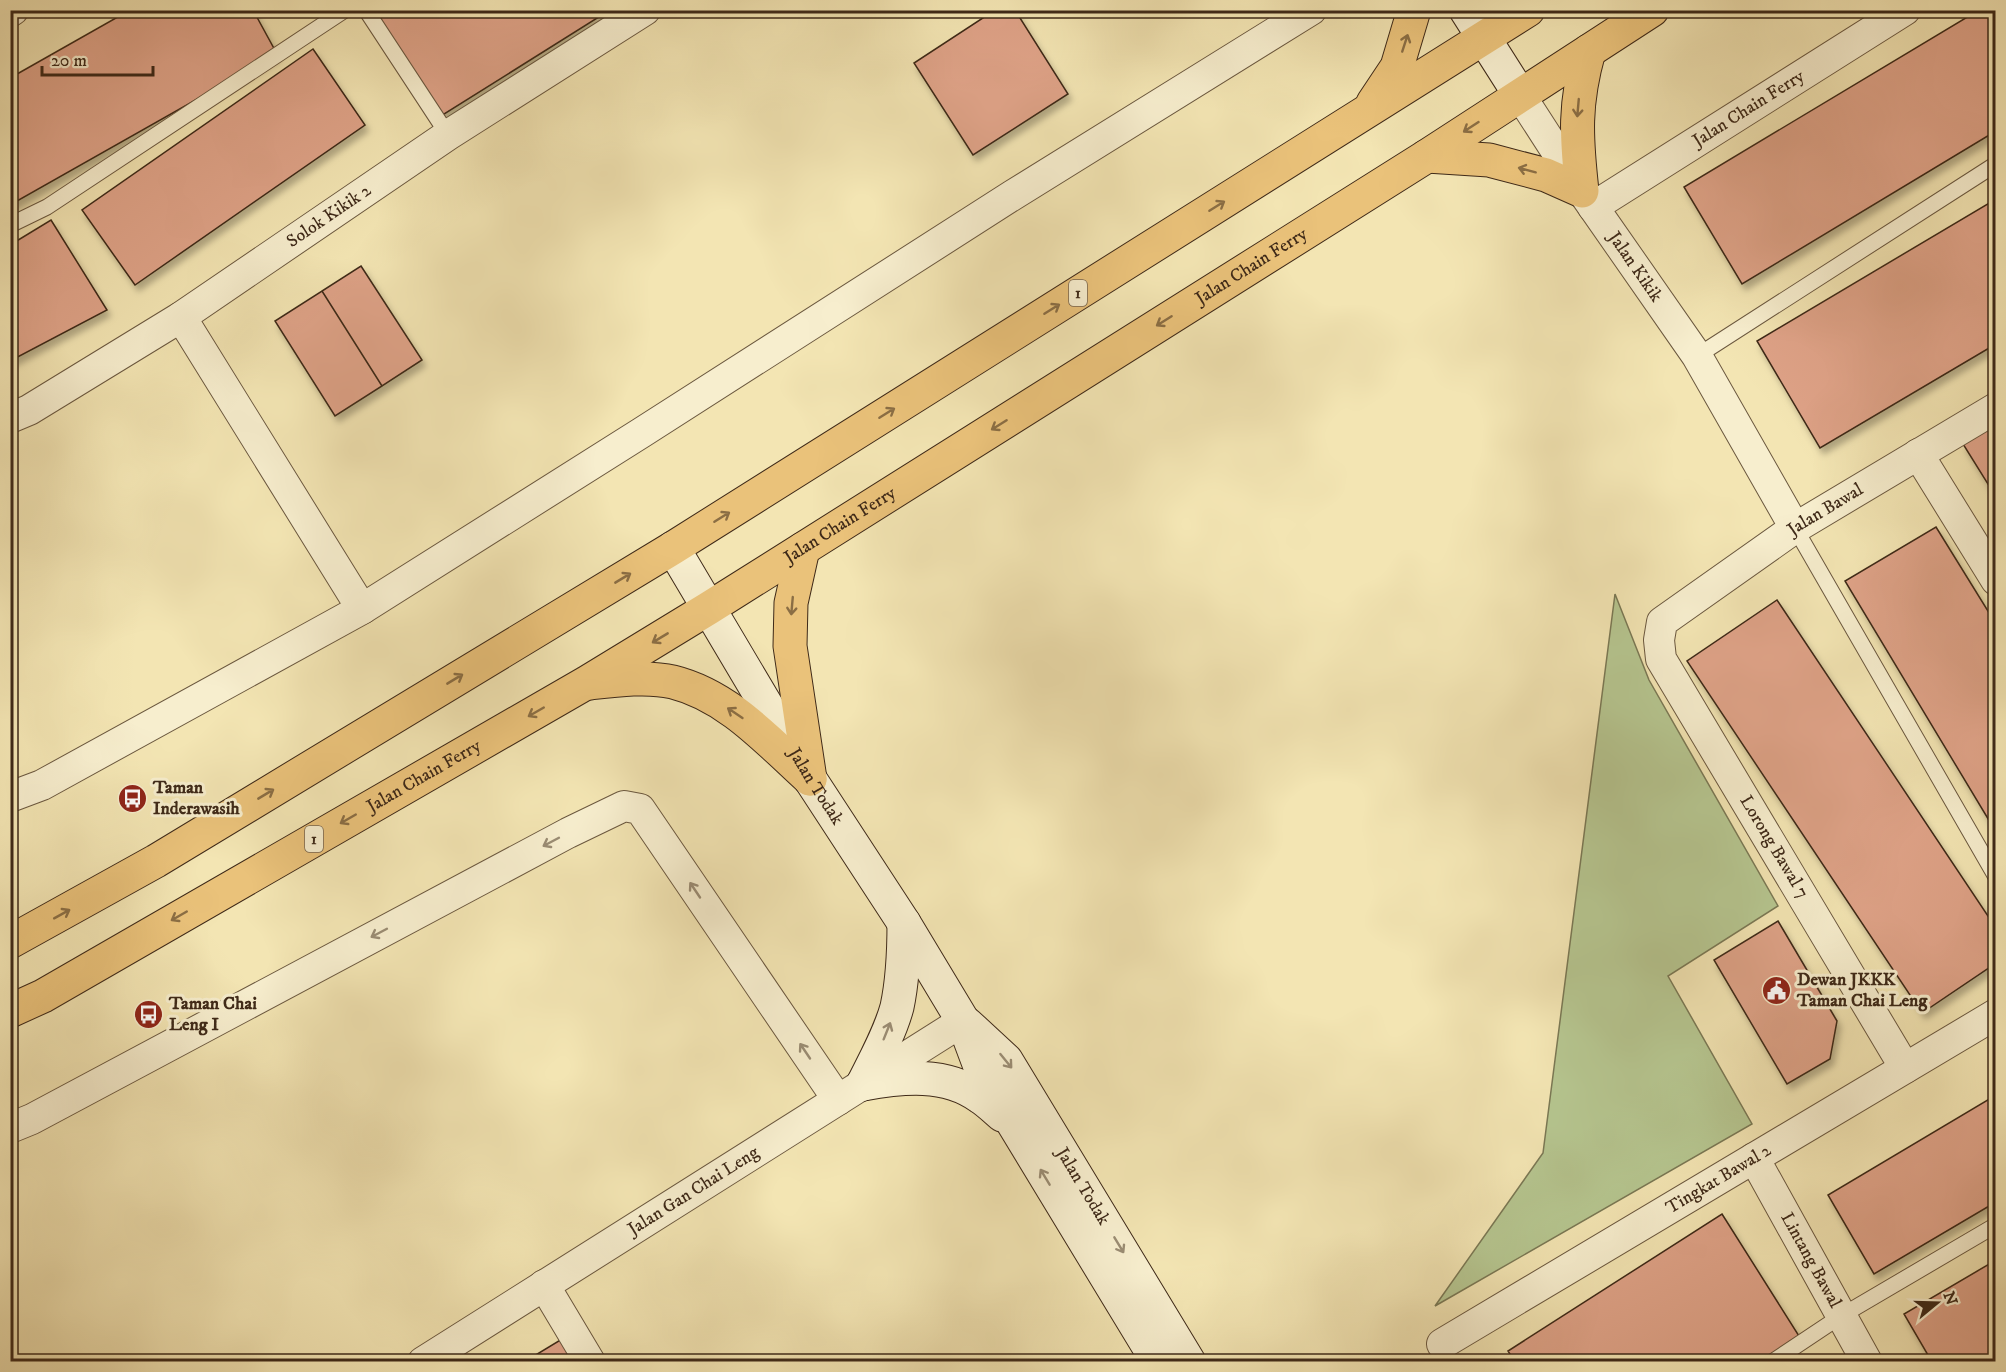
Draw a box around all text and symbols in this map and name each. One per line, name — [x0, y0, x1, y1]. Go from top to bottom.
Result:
one-way arrow — [1400, 34, 1411, 53]
scale bar — [42, 39, 153, 77]
text: 20 m — [51, 50, 87, 72]
street label: Jalan Chain Ferry — [1687, 65, 1809, 153]
one-way arrow — [1572, 97, 1583, 117]
one-way arrow — [1463, 121, 1480, 133]
one-way arrow — [1518, 164, 1537, 176]
street label: Solok Kikik 2 — [283, 179, 376, 253]
one-way arrow — [1208, 199, 1225, 211]
street label: Jalan Chain Ferry — [1190, 223, 1312, 311]
street label: Jalan Kikik — [1602, 226, 1667, 306]
road number: 1 — [1069, 280, 1087, 306]
one-way arrow — [1043, 303, 1060, 315]
one-way arrow — [1156, 316, 1173, 328]
one-way arrow — [878, 407, 895, 419]
one-way arrow — [991, 419, 1008, 432]
street label: Jalan Bawal — [1782, 478, 1868, 542]
street label: Jalan Chain Ferry — [778, 482, 900, 570]
one-way arrow — [713, 511, 730, 523]
one-way arrow — [614, 572, 631, 584]
one-way arrow — [786, 596, 797, 616]
one-way arrow — [652, 633, 669, 645]
one-way arrow — [446, 672, 463, 684]
one-way arrow — [528, 706, 545, 718]
one-way arrow — [727, 707, 744, 719]
street label: Jalan Chain Ferry — [361, 735, 485, 819]
street label: Jalan Todak — [782, 742, 848, 829]
place label: Taman Inderawasih — [152, 777, 240, 820]
bus stop icon: Taman Inderawasih — [116, 782, 148, 814]
one-way arrow — [257, 788, 274, 800]
street label: Lorong Bawal 7 — [1735, 792, 1813, 902]
one-way arrow — [340, 814, 357, 826]
road number: 1 — [305, 826, 323, 852]
one-way arrow — [543, 837, 561, 848]
one-way arrow — [689, 883, 701, 899]
one-way arrow — [52, 908, 70, 919]
one-way arrow — [171, 911, 188, 923]
one-way arrow — [371, 928, 389, 939]
place label: Dewan JKKK Taman Chai Leng — [1796, 969, 1928, 1012]
public building icon: Dewan JKKK Taman Chai Leng — [1760, 974, 1792, 1006]
place label: Taman Chai Leng I — [168, 993, 257, 1036]
bus stop icon: Taman Chai Leng I — [132, 998, 164, 1030]
one-way arrow — [883, 1022, 894, 1041]
one-way arrow — [799, 1044, 811, 1060]
one-way arrow — [999, 1053, 1012, 1069]
street label: Tingkat Bawal 2 — [1662, 1139, 1775, 1219]
street label: Jalan Gan Chai Leng — [622, 1142, 763, 1242]
street label: Jalan Todak — [1050, 1142, 1115, 1229]
one-way arrow — [1039, 1169, 1051, 1186]
street label: Lintang Bawal — [1775, 1209, 1846, 1313]
one-way arrow — [1113, 1236, 1125, 1253]
north arrow — [1907, 1273, 1967, 1333]
text: N — [1939, 1289, 1962, 1308]

